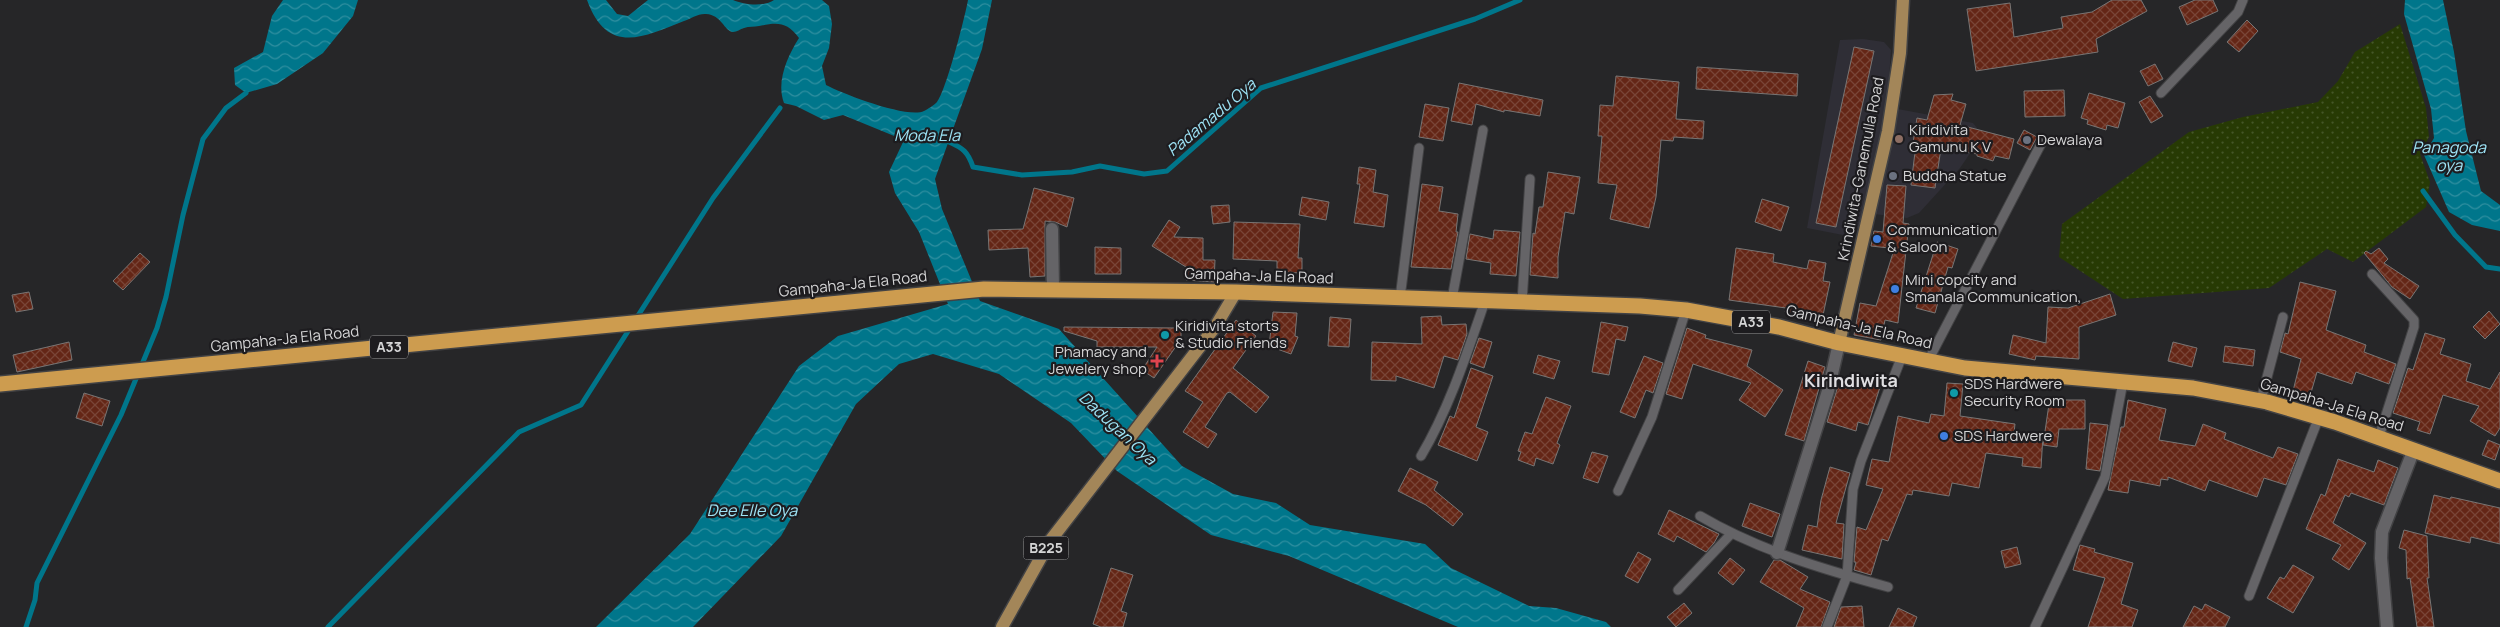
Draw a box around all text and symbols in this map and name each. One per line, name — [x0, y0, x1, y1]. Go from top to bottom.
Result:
water label: Padamadu Oya — [1162, 73, 1261, 161]
street label: Krindiwita-Ganemulla Road — [1832, 75, 1889, 262]
place label: Kiridivita Gamunu K V — [1909, 119, 1991, 157]
water label: Moda Ela — [894, 124, 961, 146]
place label: Dewalaya — [2037, 129, 2102, 150]
marker: Kiridivita Gamunu K V — [1893, 133, 1905, 145]
marker: Dewalaya — [2021, 134, 2033, 146]
water label: Panagoda oya — [2412, 136, 2487, 176]
place label: Buddha Statue — [1903, 165, 2007, 186]
marker: Buddha Statue — [1887, 170, 1899, 182]
place label: Communication & Saloon — [1887, 219, 1997, 257]
marker: Communication & Saloon — [1871, 233, 1883, 245]
street label: Gampaha-Ja Ela Road — [1184, 262, 1334, 289]
street label: Gampaha-Ja Ela Road — [778, 265, 928, 302]
place label: Mini copcity and Smanala Communication, — [1905, 269, 2082, 307]
marker: Mini copcity and Smanala Communication, — [1889, 283, 1901, 295]
street label: Gampaha-Ja Ela Road — [1784, 300, 1934, 354]
road number: A33 — [1732, 311, 1770, 334]
place label: Kiridivita storts & Studio Friends — [1175, 315, 1287, 353]
street label: Gampaha-Ja Ela Road — [210, 320, 360, 357]
marker: Kiridivita storts & Studio Friends — [1159, 329, 1171, 341]
road number: A33 — [370, 336, 408, 358]
place label: Phamacy and Jewelery shop — [1049, 341, 1147, 379]
marker: Phamacy and Jewelery shop — [1151, 355, 1163, 367]
district label: Kirindiwita — [1804, 368, 1898, 392]
place label: SDS Hardwere Security Room — [1964, 373, 2065, 411]
street label: Gampaha-Ja Ela Road — [2258, 373, 2407, 436]
water label: Dadugan Oya — [1075, 386, 1162, 470]
marker: SDS Hardwere Security Room — [1948, 387, 1960, 399]
place label: SDS Hardwere — [1954, 425, 2053, 446]
marker: SDS Hardwere — [1938, 430, 1950, 442]
water label: Dee Elle Oya — [707, 499, 798, 521]
road number: B225 — [1024, 536, 1068, 560]

